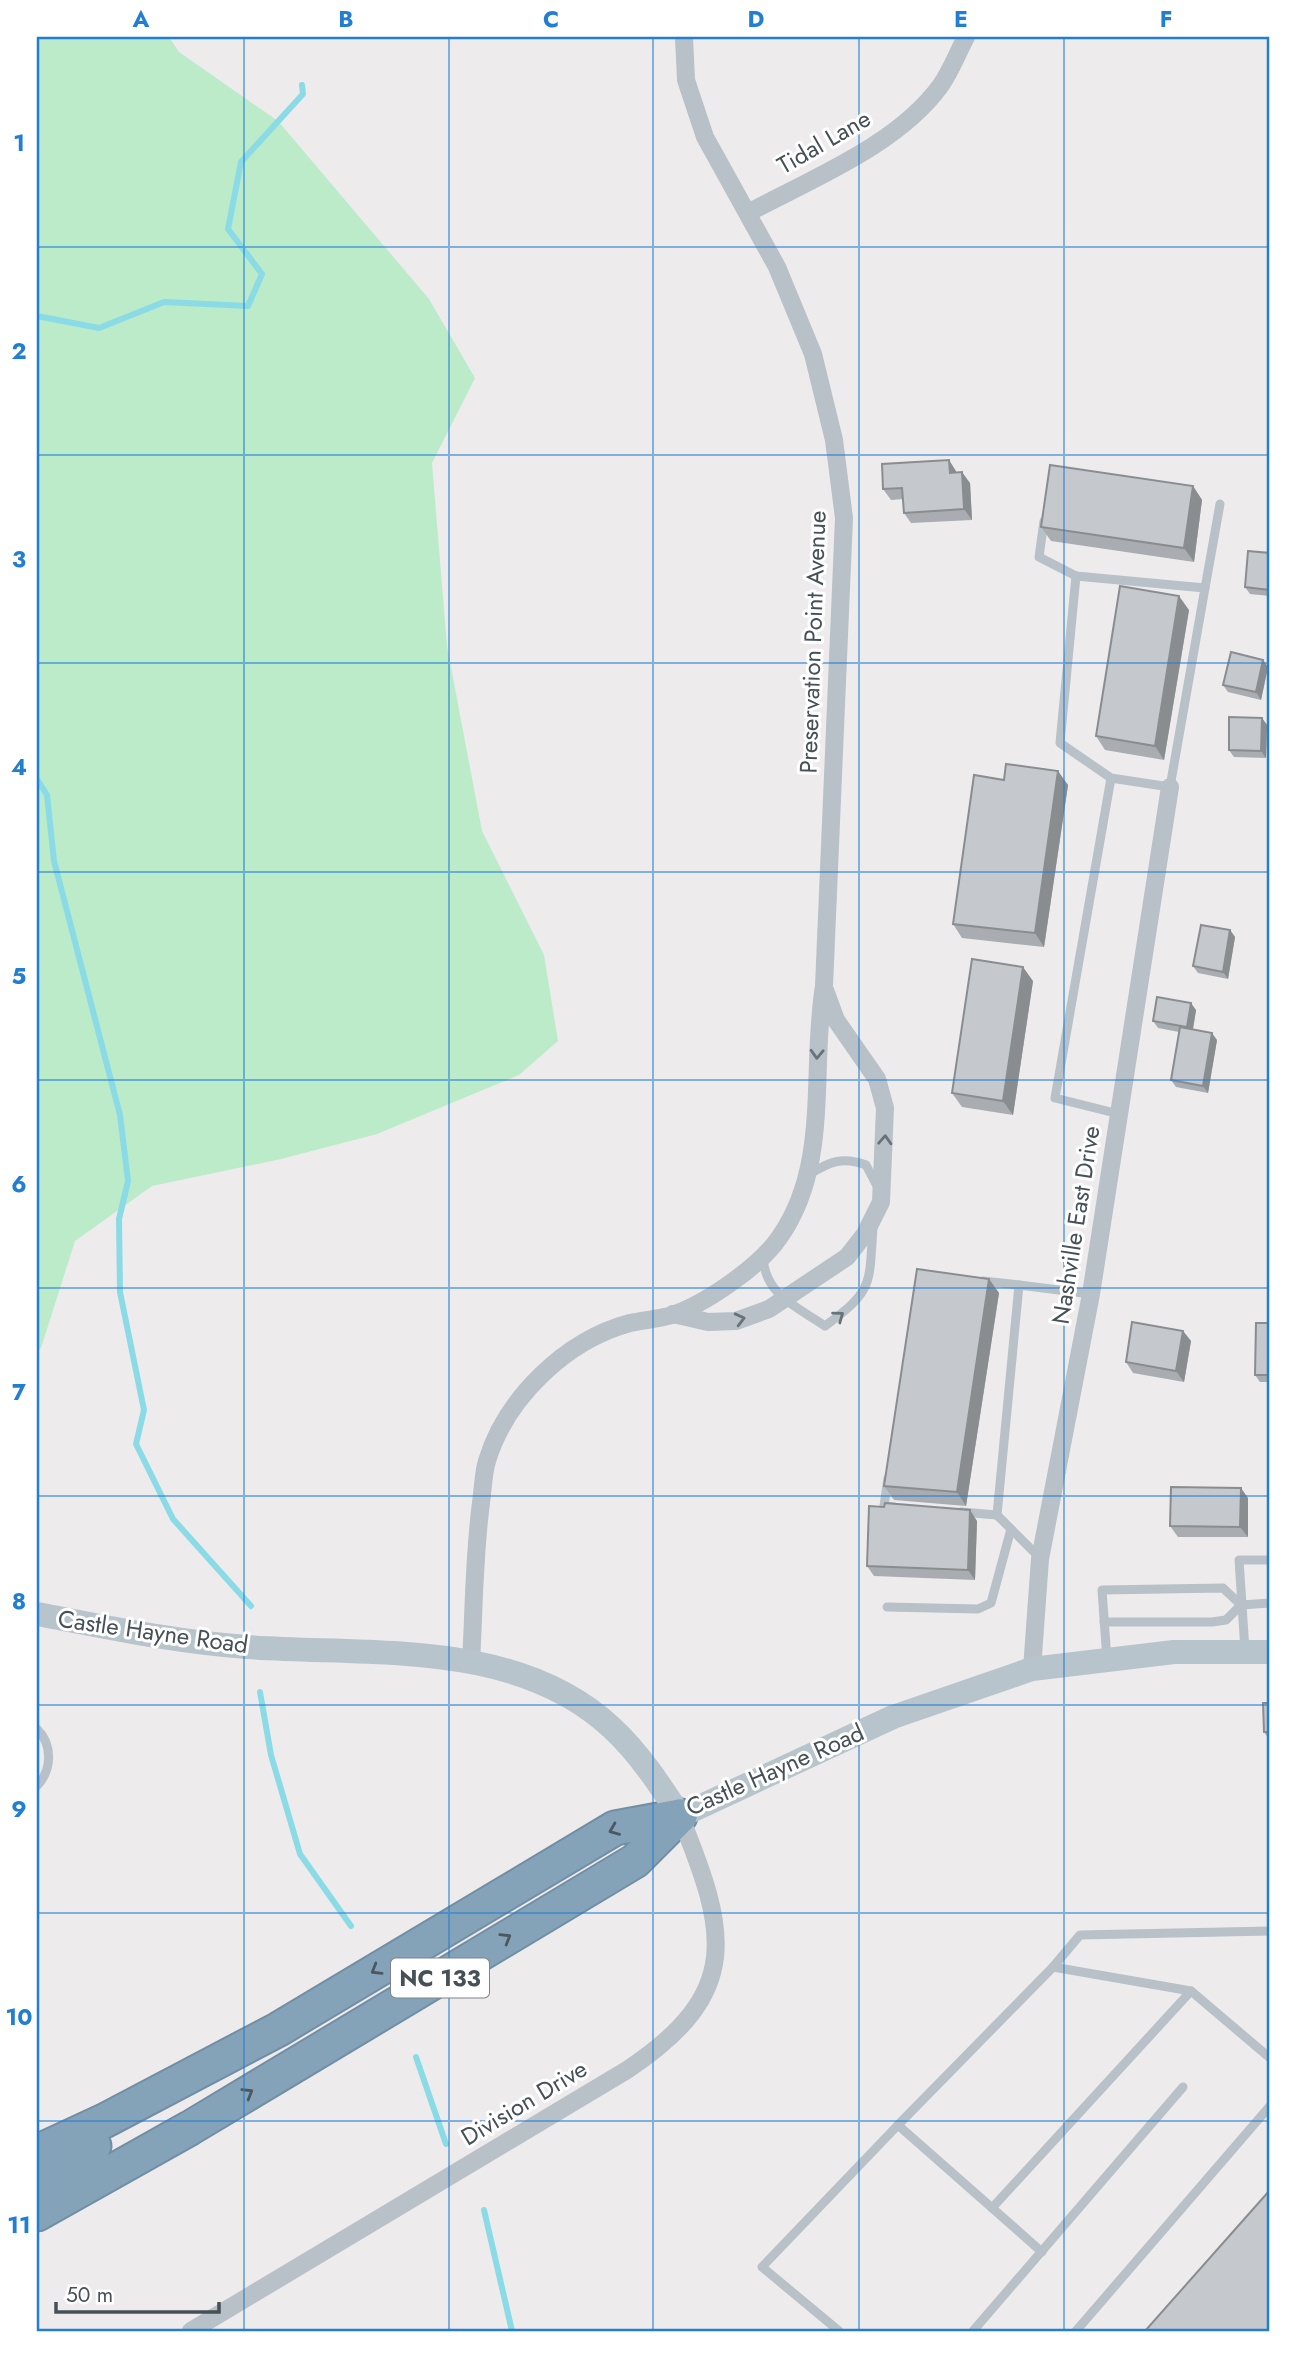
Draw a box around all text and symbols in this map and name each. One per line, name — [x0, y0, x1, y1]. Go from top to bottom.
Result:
text: A — [132, 2, 150, 36]
text: B — [338, 2, 354, 36]
text: C — [543, 2, 559, 36]
text: D — [748, 2, 765, 36]
text: E — [954, 2, 968, 36]
text: F — [1160, 2, 1172, 36]
street label: Tidal Lane — [771, 101, 877, 182]
text: 1 — [13, 126, 25, 160]
text: 2 — [11, 334, 27, 368]
street label: Preservation Point Avenue — [790, 510, 835, 774]
text: 3 — [12, 542, 26, 576]
text: 4 — [11, 750, 27, 784]
text: 5 — [12, 959, 26, 993]
one-way arrow — [810, 1048, 825, 1059]
street label: Nashville East Drive — [1043, 1123, 1108, 1327]
one-way arrow — [878, 1134, 893, 1145]
text: 6 — [11, 1167, 27, 1201]
one-way arrow — [734, 1312, 746, 1327]
one-way arrow — [831, 1312, 844, 1324]
text: 7 — [12, 1375, 26, 1409]
text: 8 — [12, 1584, 26, 1618]
street label: Castle Hayne Road — [56, 1601, 250, 1662]
street label: Castle Hayne Road — [680, 1715, 869, 1824]
text: 9 — [11, 1792, 27, 1826]
one-way arrow — [609, 1822, 621, 1836]
one-way arrow — [499, 1933, 512, 1946]
road number: NC 133 — [391, 1958, 489, 1997]
one-way arrow — [370, 1962, 383, 1975]
text: 10 — [6, 2000, 32, 2034]
street label: Division Drive — [454, 2051, 593, 2154]
one-way arrow — [241, 2088, 254, 2101]
text: 11 — [7, 2208, 31, 2242]
scale bar — [56, 2270, 219, 2314]
text: 50 m — [66, 2280, 113, 2310]

